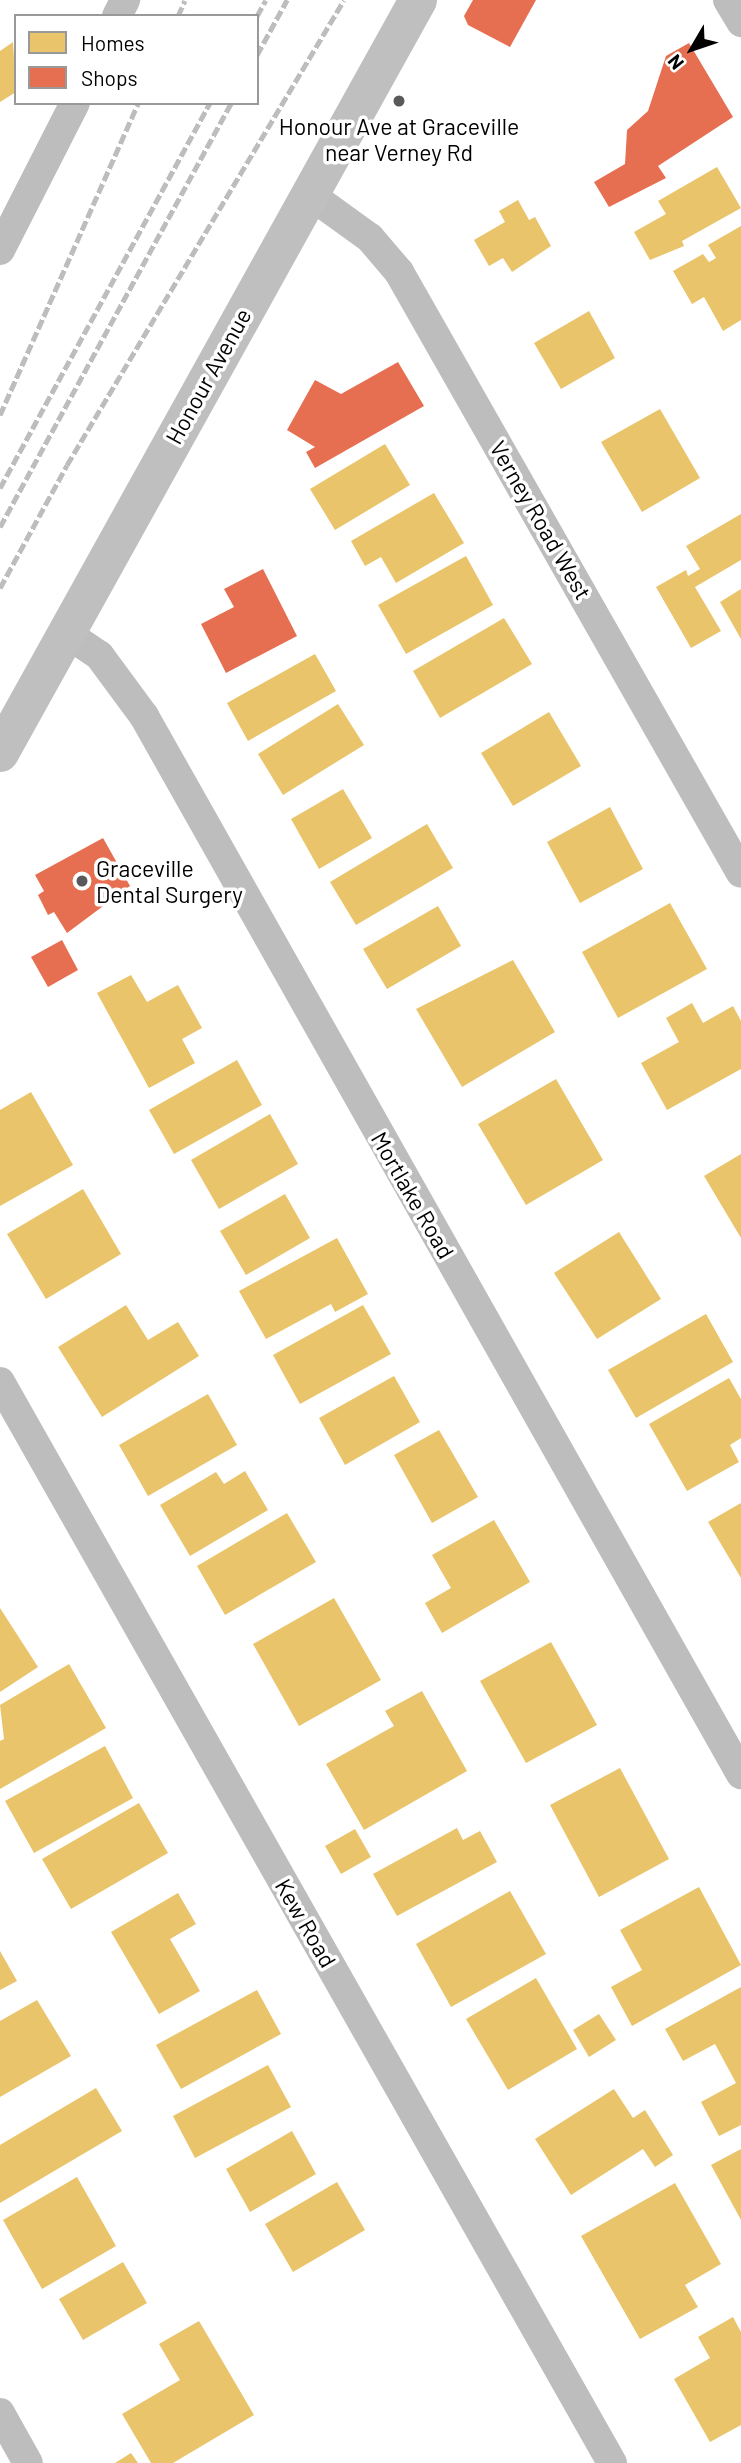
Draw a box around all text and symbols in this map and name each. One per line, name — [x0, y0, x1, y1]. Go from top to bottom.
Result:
legend — [14, 14, 259, 105]
north arrow — [657, 14, 727, 84]
text: Homes — [81, 30, 145, 55]
text: N — [662, 50, 688, 75]
text: Shops — [81, 65, 138, 90]
marker: Honour Ave at Graceville near Verney Rd — [391, 93, 407, 109]
place label: Honour Ave at Graceville near Verney Rd — [279, 112, 519, 166]
street label: Honour Avenue — [159, 303, 257, 449]
street label: Verney Road West — [484, 436, 598, 604]
place label: Graceville Dental Surgery — [96, 854, 243, 908]
marker: Graceville Dental Surgery — [74, 873, 90, 889]
street label: Mortlake Road — [366, 1127, 460, 1263]
street label: Kew Road — [270, 1874, 342, 1972]

